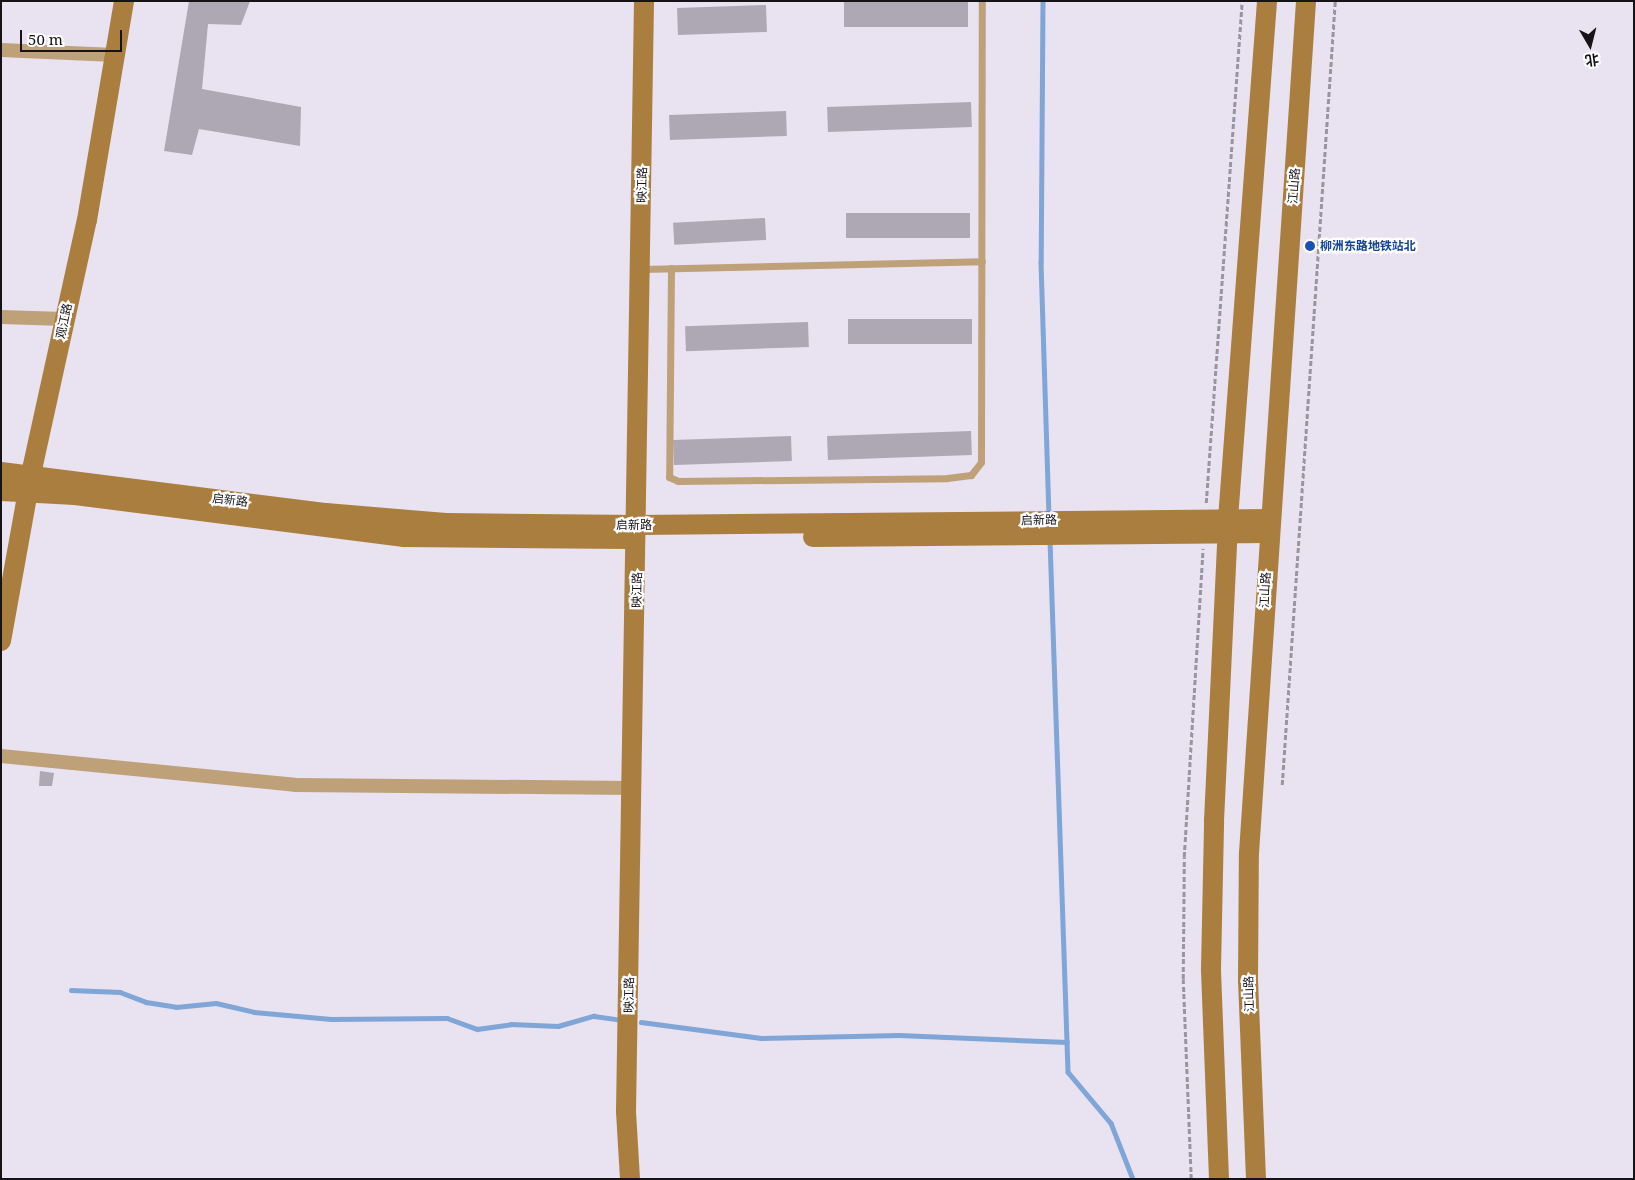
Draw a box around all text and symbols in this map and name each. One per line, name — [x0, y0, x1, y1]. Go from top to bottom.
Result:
scale bar — [22, 20, 125, 52]
north arrow — [1565, 20, 1615, 70]
text: 50 m — [28, 29, 63, 49]
text: 北 — [1584, 50, 1600, 71]
street label: 映江路 — [634, 167, 650, 203]
street label: 江山路 — [1286, 168, 1302, 204]
place label: 柳洲东路地铁站北 — [1320, 239, 1416, 253]
marker: 柳洲东路地铁站北 — [1304, 240, 1316, 252]
street label: 观江路 — [53, 302, 75, 340]
street label: 启新路 — [211, 491, 249, 509]
street label: 启新路 — [1021, 512, 1057, 528]
street label: 启新路 — [616, 518, 652, 532]
street label: 映江路 — [629, 572, 645, 608]
street label: 江山路 — [1257, 572, 1273, 608]
street label: 江山路 — [1241, 976, 1257, 1012]
street label: 映江路 — [621, 977, 637, 1013]

